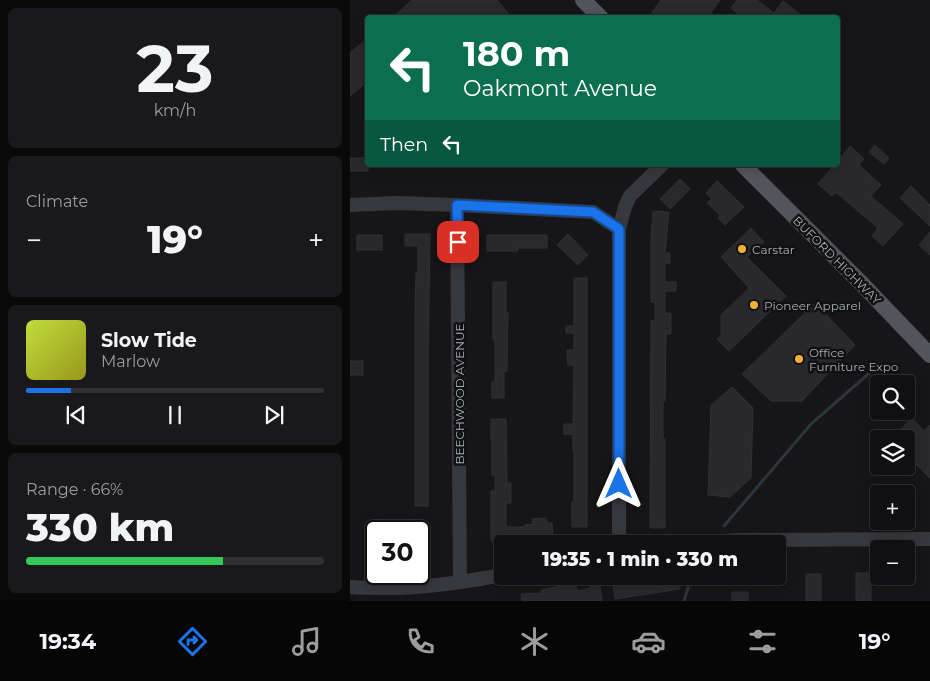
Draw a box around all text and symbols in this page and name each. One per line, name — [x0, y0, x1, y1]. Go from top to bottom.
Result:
text: 23 — [137, 29, 213, 108]
text: 180 m — [463, 32, 570, 75]
icon: left — [380, 35, 445, 100]
text: Oakmont Avenue — [463, 75, 657, 102]
text: km/h — [154, 101, 196, 120]
icon: left — [438, 130, 466, 158]
text: Then — [380, 133, 428, 156]
text: Climate — [26, 192, 88, 211]
street label: BUFORD HIGHWAY — [790, 213, 885, 308]
text: 19° — [147, 216, 203, 263]
pin — [437, 221, 479, 263]
text: − — [26, 223, 42, 257]
text: + — [308, 223, 324, 257]
icon: arrive — [444, 228, 472, 256]
place label: Carstar — [752, 242, 795, 257]
marker: Carstar — [736, 243, 748, 255]
place label: Pioneer Apparel — [764, 298, 861, 313]
marker: Pioneer Apparel — [748, 299, 760, 311]
street label: BEECHWOOD AVENUE — [452, 323, 467, 465]
text: Slow Tide — [101, 329, 197, 352]
place label: Office Furniture Expo — [809, 345, 898, 374]
text: Marlow — [101, 352, 160, 371]
marker: Office Furniture Expo — [793, 353, 805, 365]
map controls — [870, 375, 915, 585]
button: search — [870, 375, 915, 420]
icon: previous — [62, 401, 90, 429]
icon: pause — [161, 401, 189, 429]
icon: next — [260, 401, 288, 429]
button: layers — [870, 430, 915, 475]
position arrow — [592, 457, 644, 509]
text: Range · 66% — [26, 480, 123, 499]
button: + — [870, 485, 915, 530]
text: 330 km — [26, 504, 174, 551]
speed limit sign: 30 — [365, 520, 430, 585]
button: − — [870, 540, 915, 585]
text: 19:35 · 1 min · 330 m — [542, 548, 738, 571]
icon: directions — [175, 624, 210, 659]
icon: music — [289, 624, 324, 659]
icon: phone — [403, 624, 438, 659]
icon: climate — [517, 624, 552, 659]
icon: car — [631, 624, 666, 659]
icon: filters — [745, 624, 780, 659]
text: 19:34 — [39, 628, 96, 655]
text: 19° — [859, 628, 890, 655]

